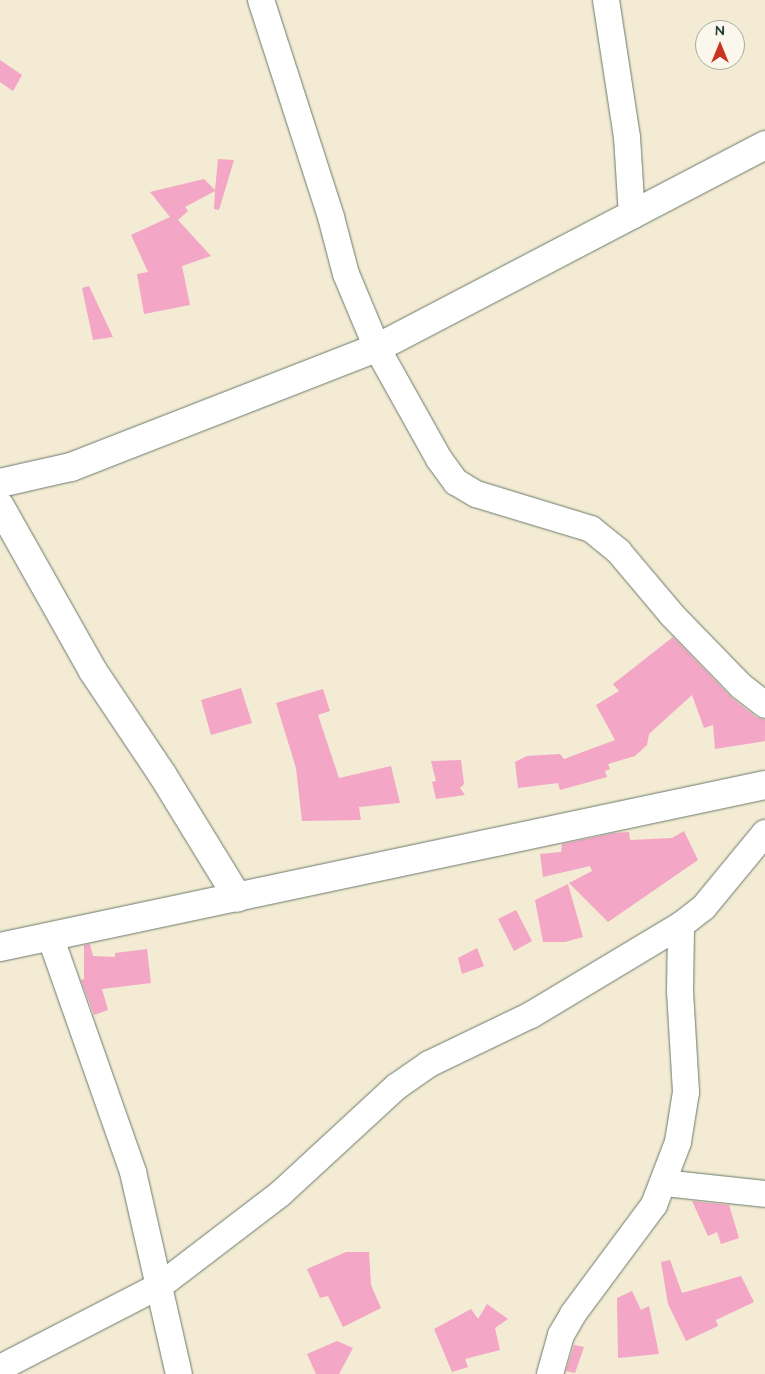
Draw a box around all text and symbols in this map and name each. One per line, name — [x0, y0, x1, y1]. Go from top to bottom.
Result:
north arrow — [695, 20, 745, 70]
text: N — [716, 21, 724, 41]

